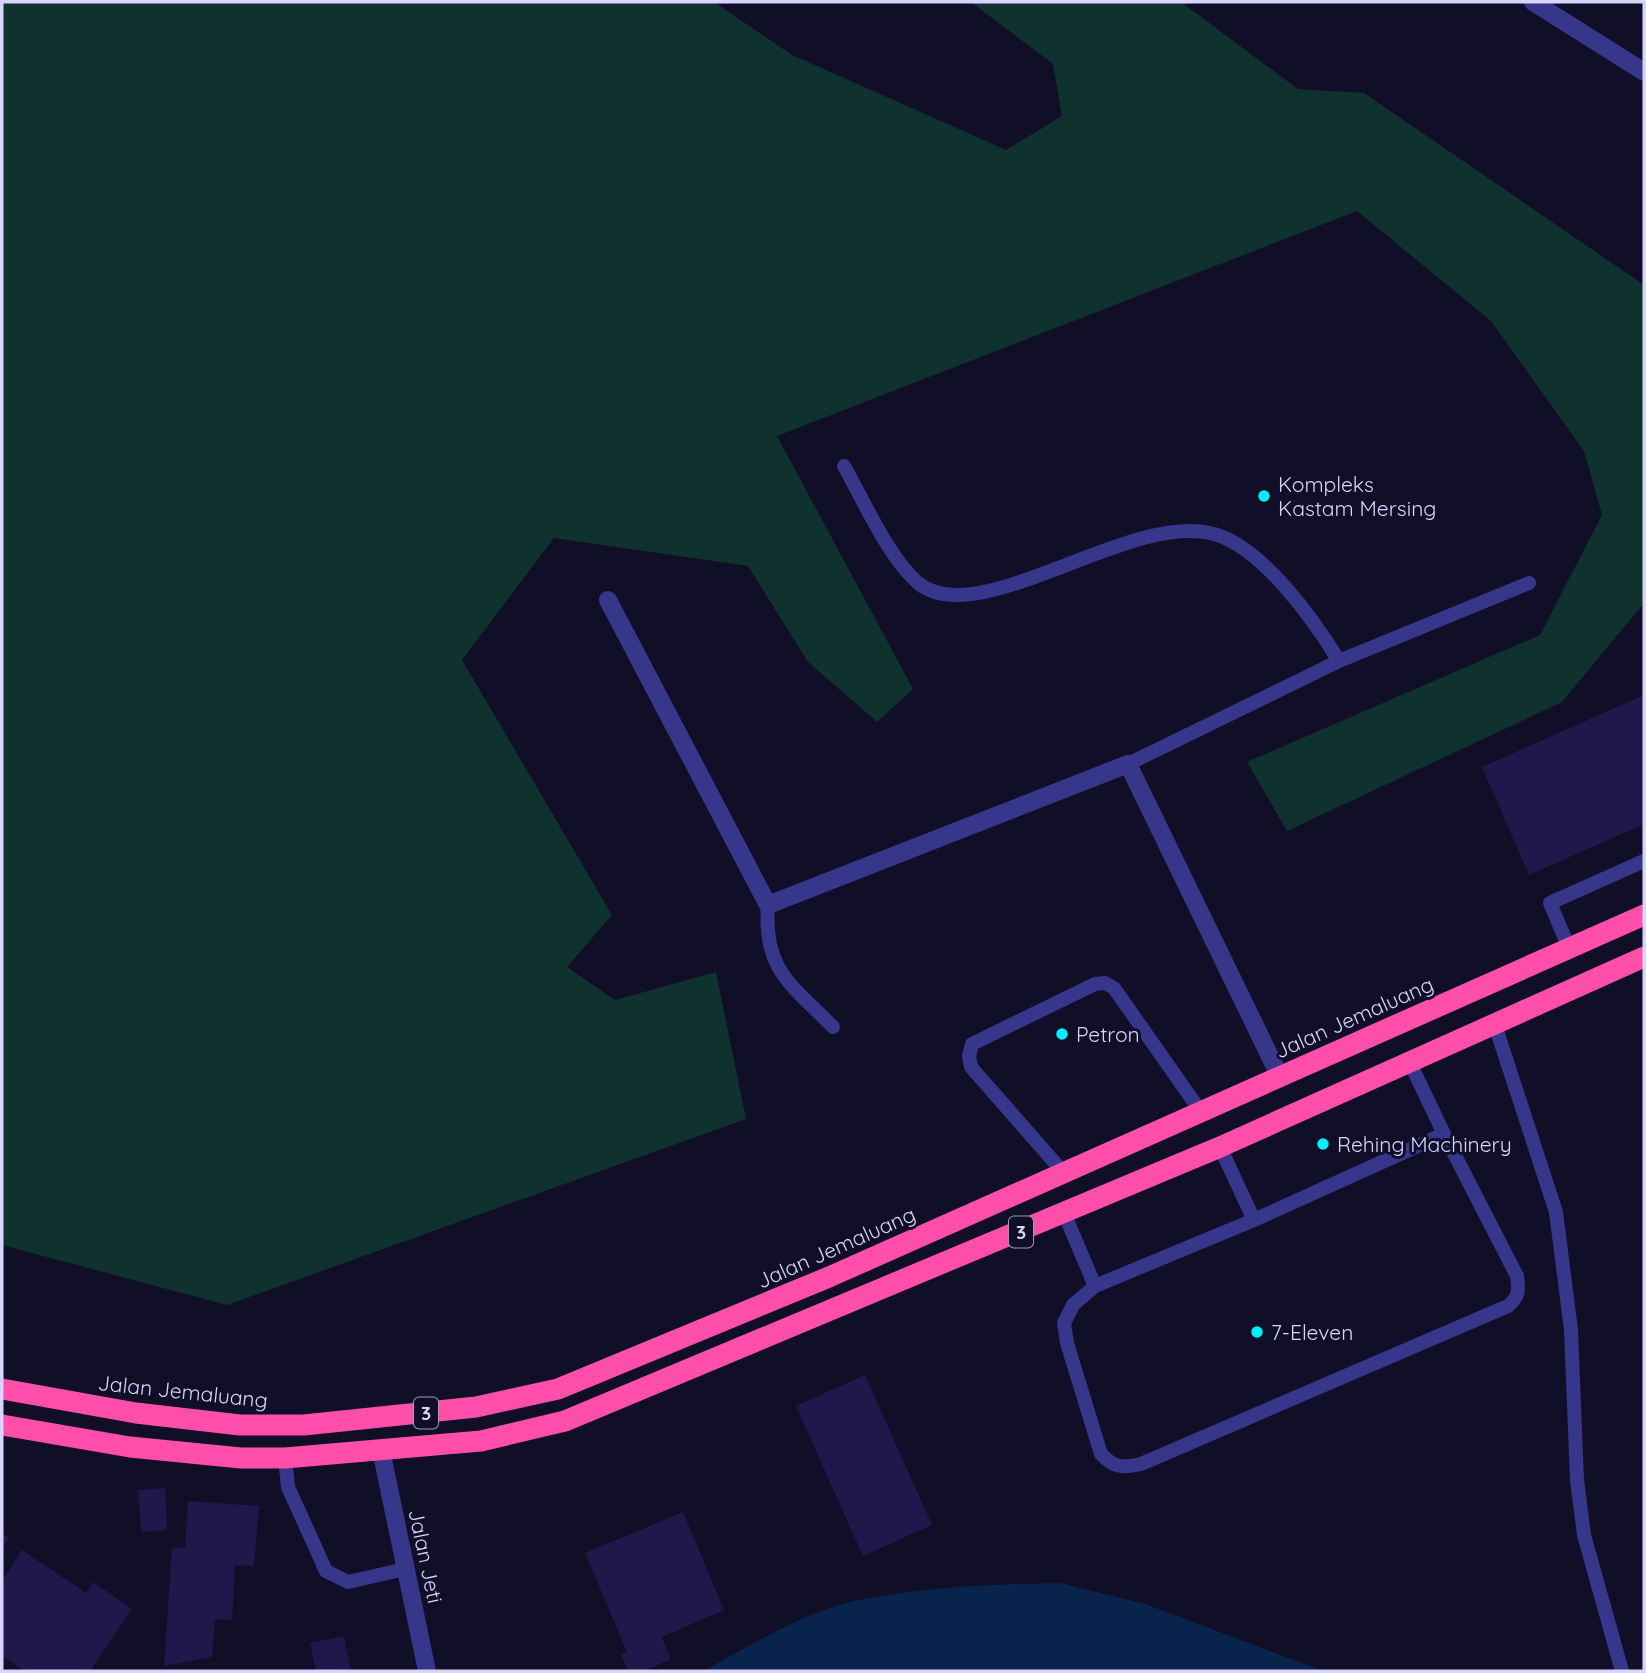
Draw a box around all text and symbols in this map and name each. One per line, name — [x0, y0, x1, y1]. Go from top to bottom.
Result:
place label: Kompleks Kastam Mersing — [1278, 471, 1436, 521]
marker: Kompleks Kastam Mersing — [1256, 488, 1272, 504]
street label: Jalan Jemaluang — [1271, 970, 1437, 1064]
place label: Petron — [1076, 1021, 1140, 1047]
marker: Petron — [1054, 1026, 1070, 1042]
place label: Rehing Machinery — [1337, 1131, 1512, 1157]
marker: Rehing Machinery — [1315, 1136, 1331, 1152]
street label: Jalan Jemaluang — [753, 1200, 919, 1294]
road number: 3 — [1009, 1216, 1033, 1248]
place label: 7-Eleven — [1271, 1319, 1353, 1345]
marker: 7-Eleven — [1249, 1324, 1265, 1340]
street label: Jalan Jemaluang — [97, 1369, 269, 1413]
road number: 3 — [414, 1398, 438, 1428]
street label: Jalan Jeti — [403, 1507, 449, 1605]

